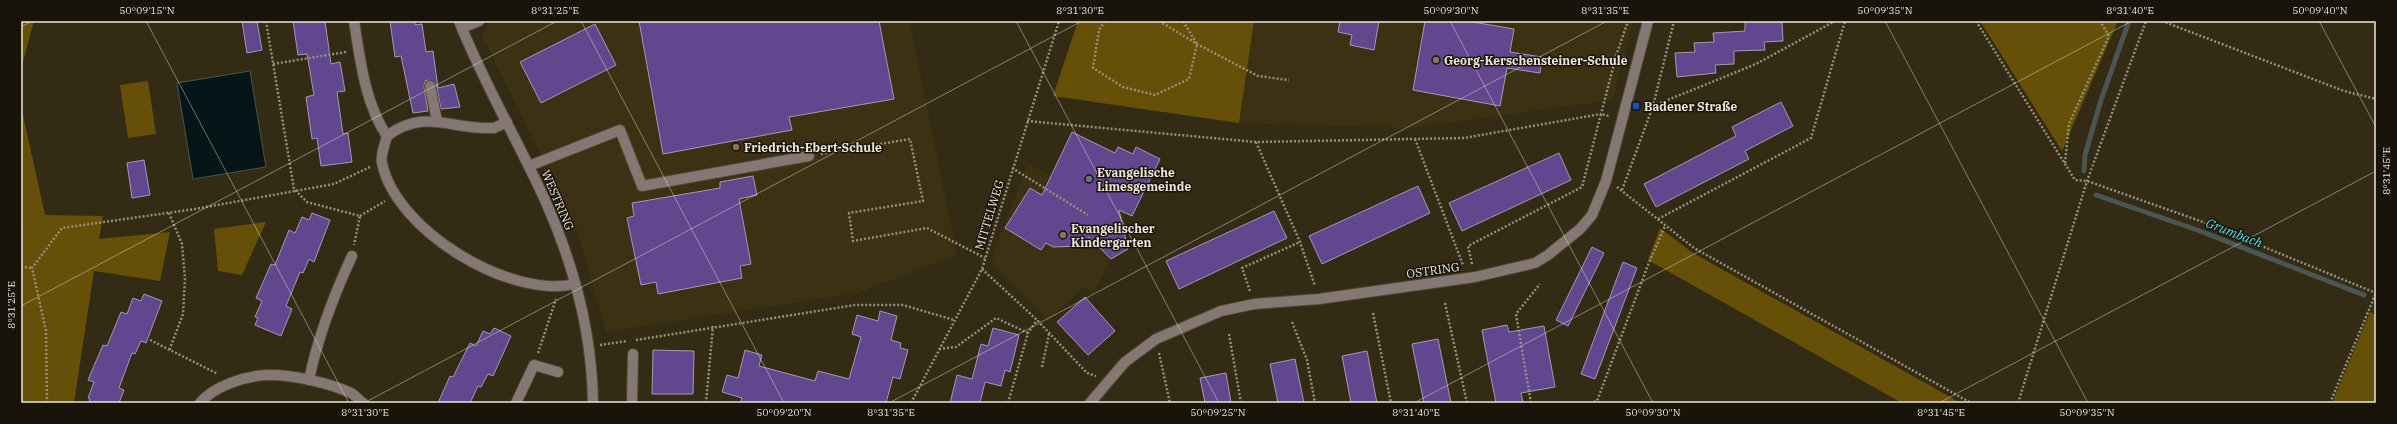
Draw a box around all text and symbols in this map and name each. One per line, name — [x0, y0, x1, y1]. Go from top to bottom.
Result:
text: 50°09'15"N — [120, 4, 175, 17]
text: 8°31'25"E — [531, 4, 579, 17]
text: 8°31'30"E — [1056, 4, 1104, 17]
text: 50°09'30"N — [1424, 4, 1479, 17]
text: 8°31'35"E — [1581, 4, 1629, 17]
text: 50°09'35"N — [1858, 4, 1913, 17]
text: 8°31'40"E — [2106, 4, 2154, 17]
text: 50°09'40"N — [2293, 4, 2348, 17]
place label: Georg-Kerschensteiner-Schule — [1444, 53, 1628, 68]
marker: Georg-Kerschensteiner-Schule — [1431, 55, 1441, 65]
place label: Badener Straße — [1644, 99, 1737, 114]
marker: Badener Straße — [1631, 101, 1641, 111]
place label: Friedrich-Ebert-Schule — [744, 140, 882, 155]
marker: Friedrich-Ebert-Schule — [731, 142, 741, 152]
text: 8°31'45"E — [2380, 147, 2393, 195]
place label: Evangelische Limesgemeinde — [1097, 165, 1191, 194]
street label: WESTRING — [539, 167, 578, 233]
marker: Evangelische Limesgemeinde — [1084, 174, 1094, 184]
street label: MITTELWEG — [971, 178, 1007, 252]
water label: Grumbach — [2203, 214, 2265, 252]
place label: Evangelischer Kindergarten — [1071, 221, 1155, 250]
marker: Evangelischer Kindergarten — [1058, 230, 1068, 240]
street label: OSTRING — [1405, 259, 1461, 281]
text: 8°31'25"E — [5, 281, 18, 329]
text: 8°31'30"E — [341, 406, 389, 419]
text: 50°09'20"N — [757, 406, 812, 419]
text: 8°31'35"E — [867, 406, 915, 419]
text: 50°09'25"N — [1191, 406, 1246, 419]
text: 8°31'40"E — [1392, 406, 1440, 419]
text: 50°09'30"N — [1626, 406, 1681, 419]
text: 8°31'45"E — [1917, 406, 1965, 419]
text: 50°09'35"N — [2060, 406, 2115, 419]

